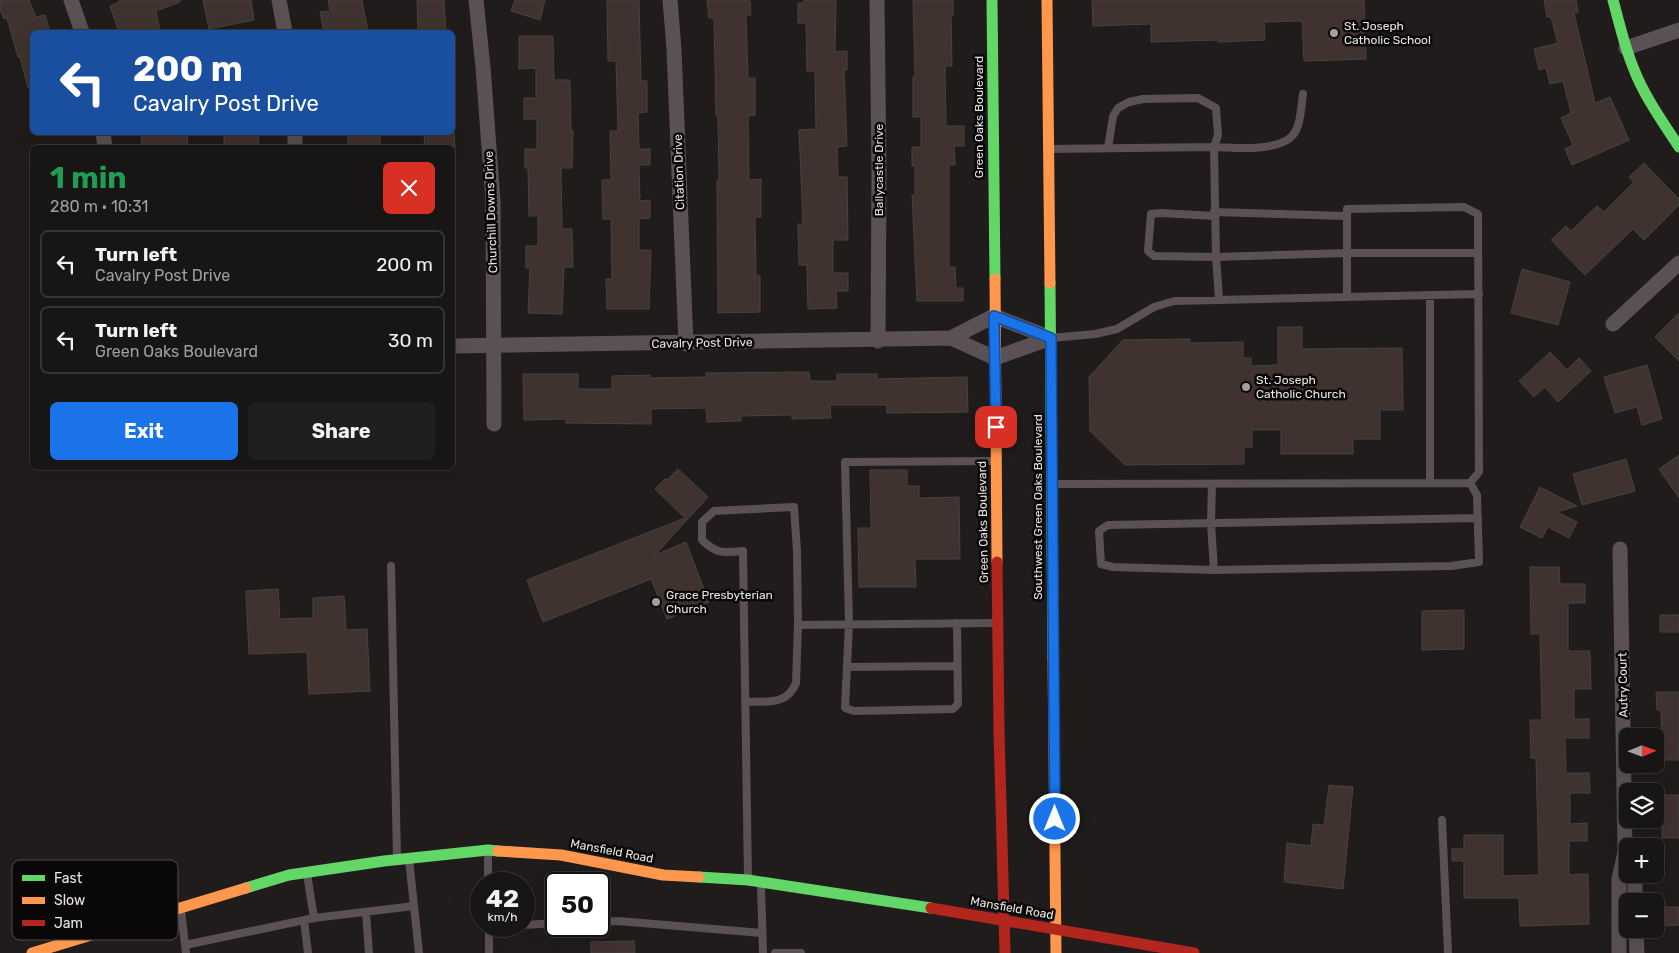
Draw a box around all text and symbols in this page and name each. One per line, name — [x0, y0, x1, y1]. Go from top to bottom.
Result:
place label: St. Joseph Catholic School — [1344, 19, 1431, 47]
marker: St. Joseph Catholic School — [1328, 27, 1340, 39]
text: 200 m — [133, 48, 243, 90]
icon: left — [50, 50, 115, 115]
street label: Green Oaks Boulevard — [972, 56, 986, 178]
text: Cavalry Post Drive — [133, 90, 319, 117]
street label: Ballycastle Drive — [872, 124, 886, 216]
street label: Citation Drive — [671, 134, 687, 210]
street label: Churchill Downs Drive — [482, 150, 500, 273]
text: 1 min — [50, 160, 127, 196]
button: close — [383, 162, 435, 214]
text: 280 m · 10:31 — [50, 197, 148, 216]
text: Turn left — [95, 243, 177, 266]
icon: left — [52, 250, 80, 278]
text: 200 m — [376, 253, 433, 276]
text: Cavalry Post Drive — [95, 266, 230, 285]
text: Turn left — [95, 319, 177, 342]
icon: left — [52, 326, 80, 354]
text: 30 m — [388, 329, 433, 352]
street label: Cavalry Post Drive — [651, 335, 753, 351]
text: Green Oaks Boulevard — [95, 342, 258, 361]
place label: St. Joseph Catholic Church — [1256, 373, 1346, 401]
marker: St. Joseph Catholic Church — [1240, 381, 1252, 393]
button: Exit — [50, 402, 238, 460]
button: Share — [248, 402, 435, 460]
pin — [975, 406, 1017, 448]
icon: arrive — [982, 413, 1010, 441]
street label: Southwest Green Oaks Boulevard — [1031, 414, 1045, 600]
street label: Green Oaks Boulevard — [975, 461, 991, 583]
place label: Grace Presbyterian Church — [666, 588, 773, 616]
marker: Grace Presbyterian Church — [650, 596, 662, 608]
street label: Autry Court — [1615, 652, 1631, 718]
north arrow — [1619, 728, 1664, 772]
map controls — [1619, 728, 1664, 938]
button: layers — [1619, 783, 1664, 828]
position arrow — [1028, 792, 1080, 844]
street label: Mansfield Road — [569, 836, 655, 866]
button: + — [1619, 838, 1664, 883]
legend — [12, 860, 178, 940]
text: Fast — [54, 870, 83, 887]
speed limit sign: 50 — [545, 872, 610, 937]
text: 42 — [486, 884, 519, 913]
text: Slow — [54, 892, 85, 909]
button: − — [1619, 893, 1664, 938]
street label: Mansfield Road — [969, 894, 1055, 922]
text: km/h — [488, 910, 517, 924]
text: Jam — [54, 915, 83, 932]

